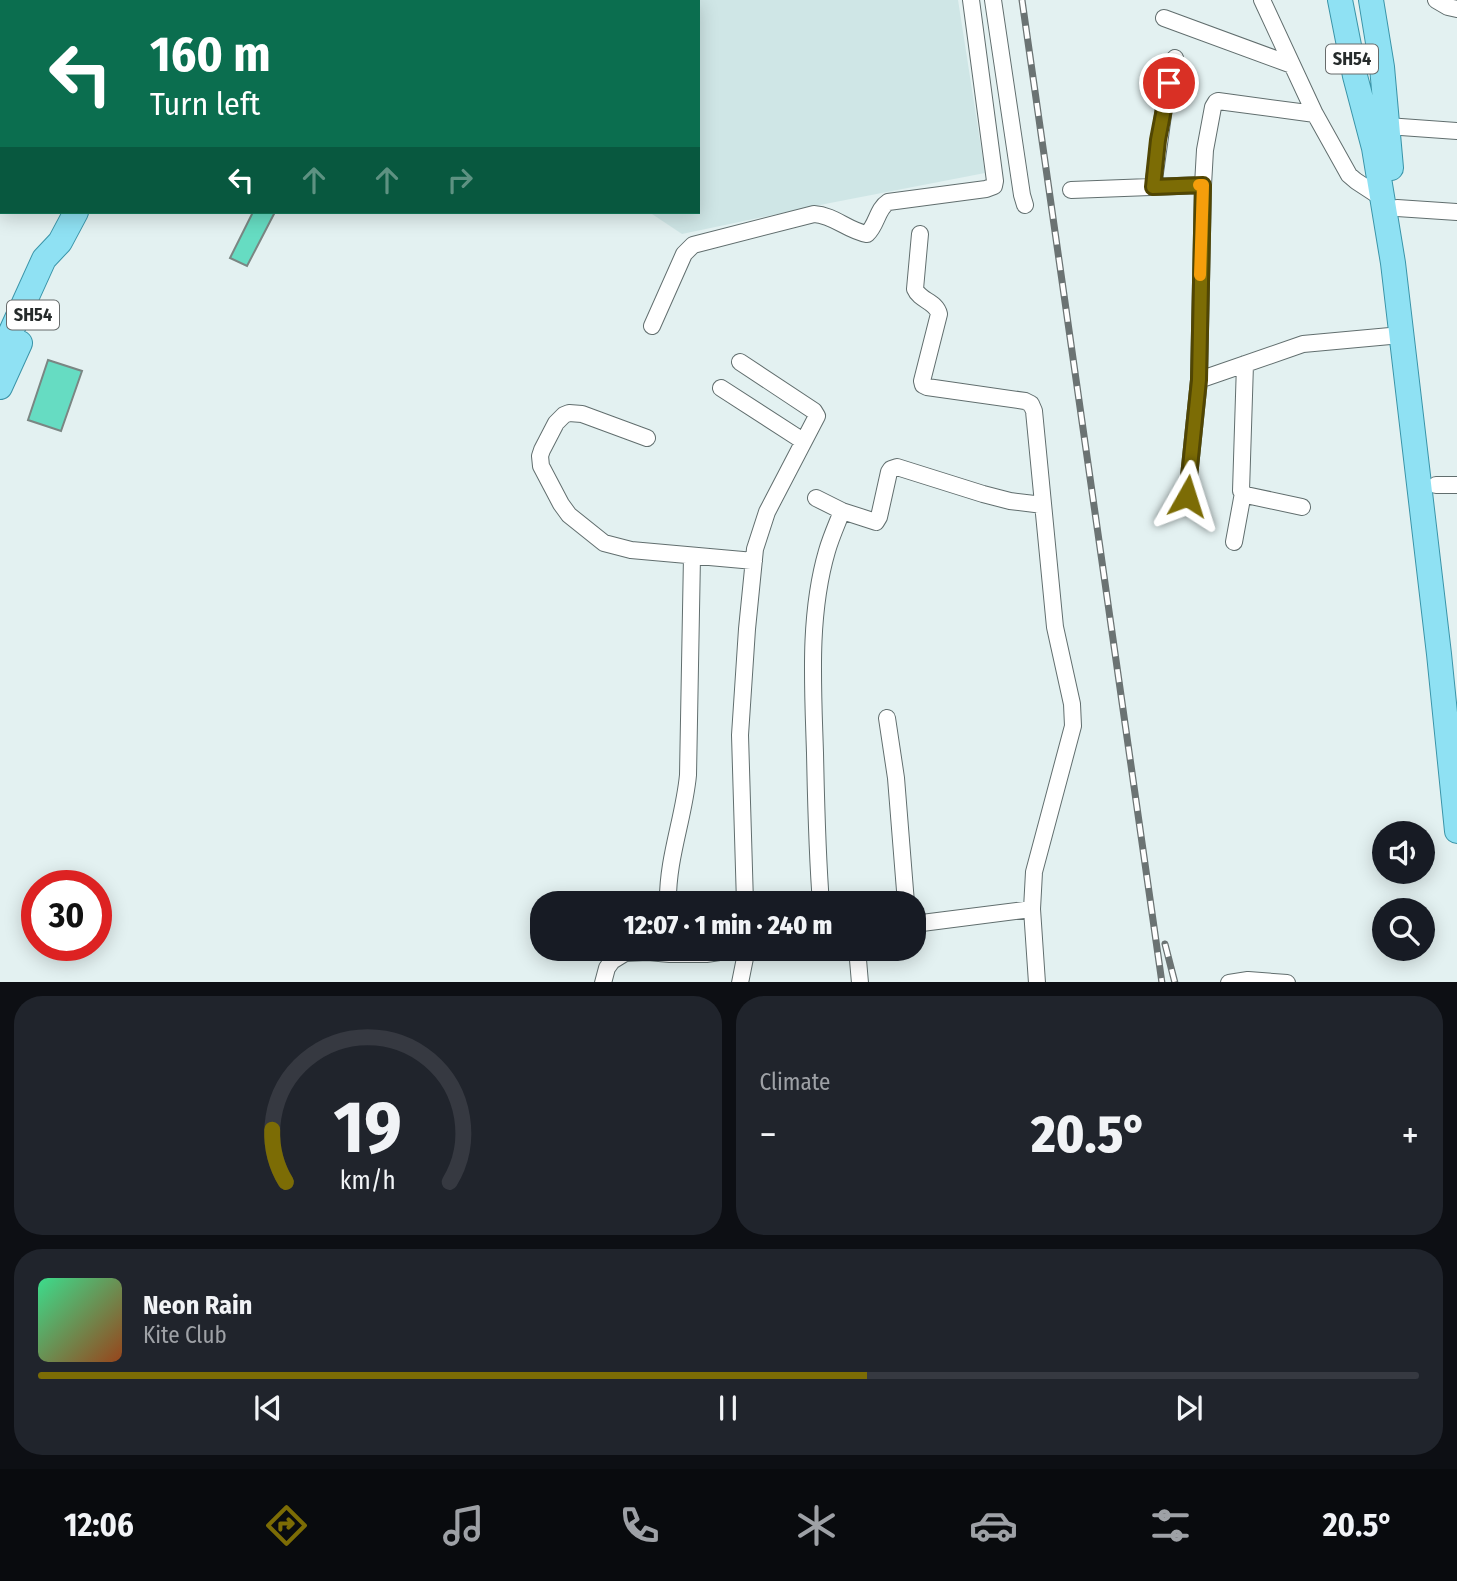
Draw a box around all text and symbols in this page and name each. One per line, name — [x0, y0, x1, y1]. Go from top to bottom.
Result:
text: 160 m — [150, 25, 271, 84]
icon: left — [35, 28, 126, 119]
road number: SH54 — [1326, 44, 1378, 74]
pin — [1139, 53, 1199, 113]
icon: arrive — [1150, 64, 1188, 102]
text: Turn left — [150, 85, 260, 123]
icon: left — [222, 161, 260, 199]
icon: ahead — [295, 161, 333, 199]
icon: ahead — [368, 161, 406, 199]
icon: right — [441, 161, 479, 199]
road number: SH54 — [7, 300, 59, 330]
position arrow — [1150, 459, 1224, 533]
map controls — [1372, 821, 1435, 961]
button: sound — [1372, 821, 1435, 884]
speed limit sign: 30 — [21, 870, 112, 961]
button: search — [1372, 898, 1435, 961]
text: 12:07 · 1 min · 240 m — [624, 910, 832, 941]
text: Climate — [760, 1068, 830, 1096]
text: 19 — [334, 1084, 402, 1171]
text: 20.5° — [1031, 1103, 1147, 1166]
text: − — [760, 1112, 777, 1158]
text: + — [1402, 1112, 1419, 1158]
text: km/h — [340, 1165, 396, 1195]
text: Neon Rain — [143, 1290, 252, 1321]
text: Kite Club — [143, 1321, 227, 1349]
icon: previous — [249, 1389, 287, 1427]
icon: pause — [709, 1389, 747, 1427]
icon: next — [1170, 1389, 1208, 1427]
icon: directions — [262, 1501, 311, 1550]
icon: music — [439, 1501, 488, 1550]
icon: phone — [615, 1501, 664, 1550]
icon: climate — [792, 1501, 841, 1550]
icon: car — [969, 1501, 1018, 1550]
icon: filters — [1146, 1501, 1195, 1550]
text: 12:06 — [64, 1506, 134, 1544]
text: 20.5° — [1323, 1506, 1393, 1544]

